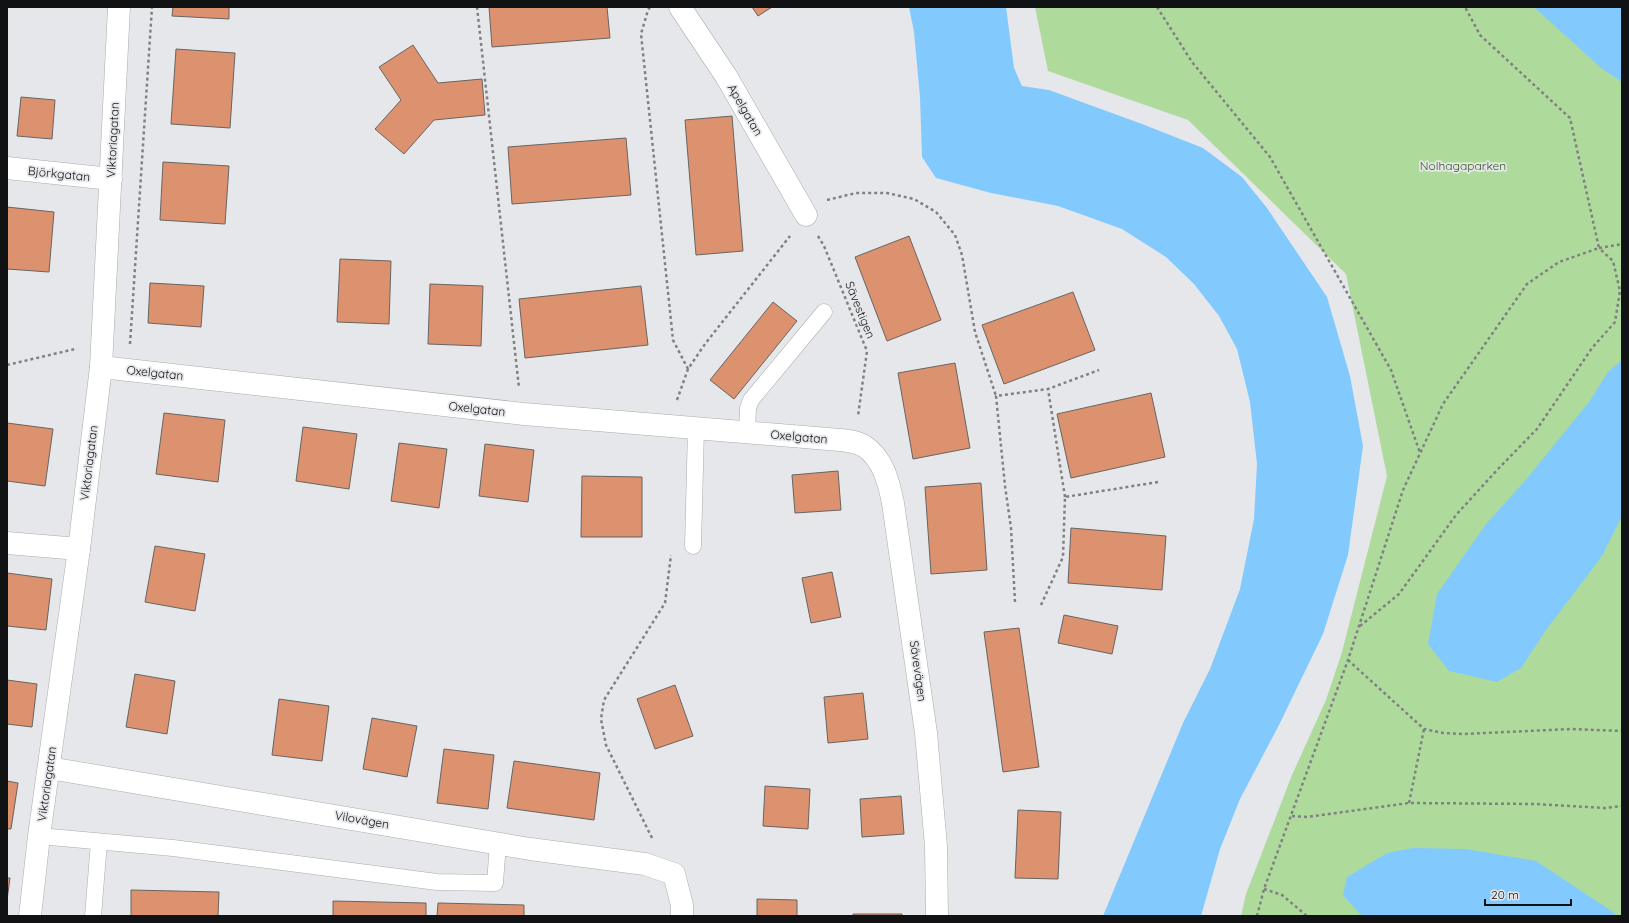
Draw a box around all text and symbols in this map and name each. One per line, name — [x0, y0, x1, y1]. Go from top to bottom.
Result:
street label: Apelgatan — [725, 81, 766, 138]
street label: Viktoriagatan — [103, 102, 122, 178]
park label: Nolhagaparken — [1420, 158, 1506, 173]
street label: Björkgatan — [27, 163, 91, 184]
street label: Sävestigen — [842, 279, 879, 341]
street label: Oxelgatan — [126, 362, 184, 383]
street label: Oxelgatan — [448, 398, 506, 419]
street label: Viktoriagatan — [76, 424, 101, 501]
street label: Oxelgatan — [770, 427, 828, 446]
street label: Sävevägen — [907, 639, 930, 702]
street label: Viktoriagatan — [34, 745, 59, 822]
street label: Vilovägen — [334, 807, 390, 832]
scale bar — [1485, 881, 1571, 907]
text: 20 m — [1491, 887, 1519, 902]

